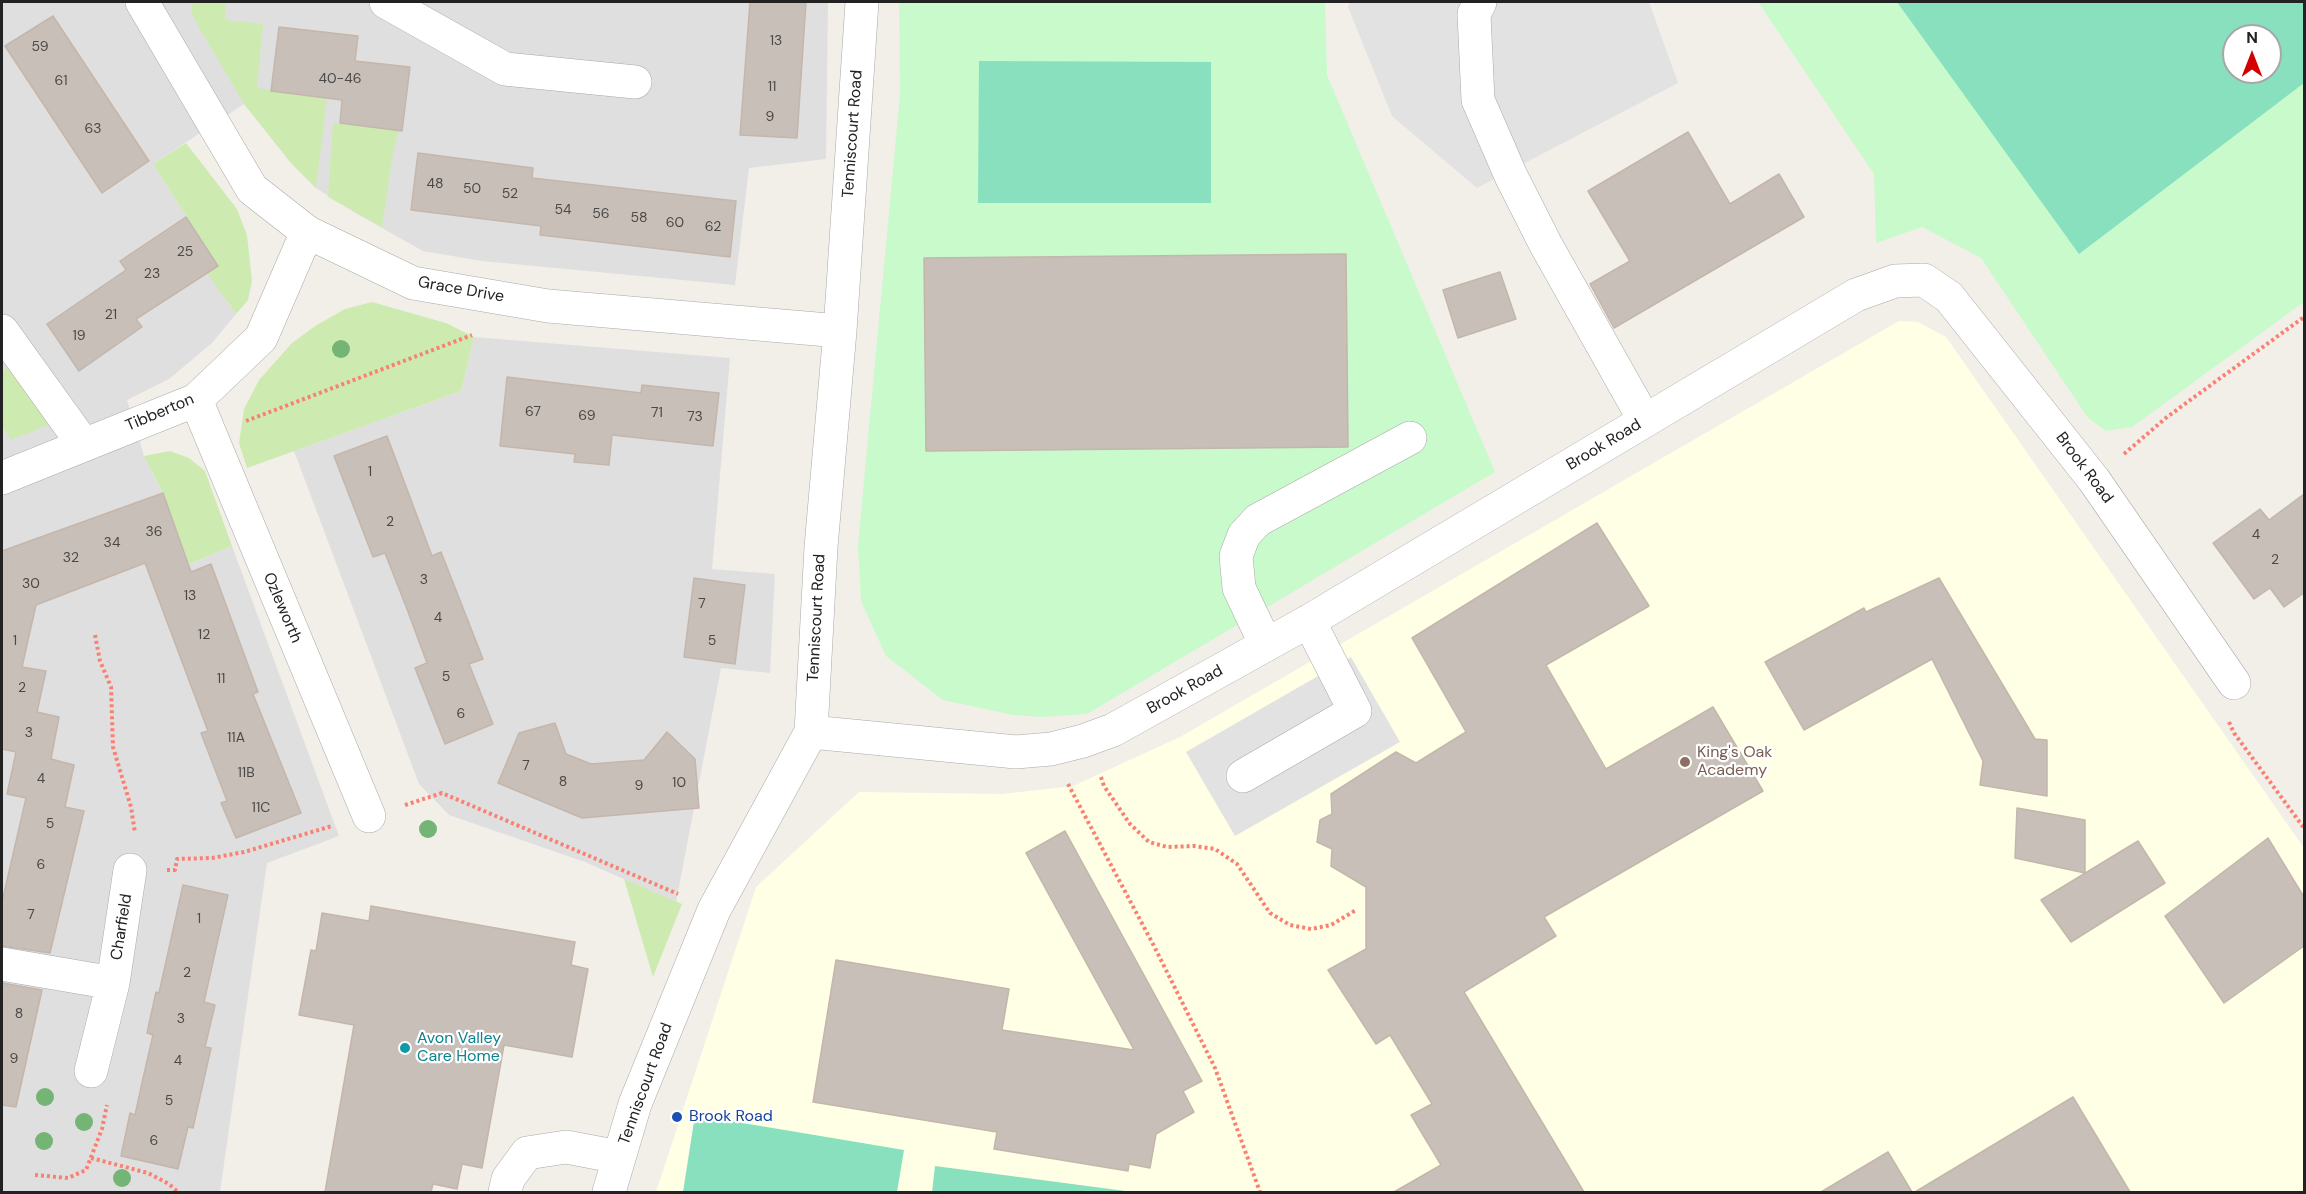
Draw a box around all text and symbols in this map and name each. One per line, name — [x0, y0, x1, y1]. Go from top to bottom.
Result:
north arrow — [2222, 24, 2282, 84]
text: N — [2246, 27, 2258, 48]
house number: 13 — [770, 33, 782, 49]
house number: 59 — [32, 39, 48, 55]
street label: Tenniscourt Road — [839, 69, 867, 199]
house number: 40-46 — [319, 71, 361, 87]
house number: 61 — [54, 73, 68, 89]
house number: 11 — [768, 79, 776, 95]
house number: 9 — [766, 109, 774, 125]
house number: 63 — [84, 121, 102, 137]
house number: 48 — [426, 176, 444, 192]
house number: 50 — [463, 181, 481, 197]
house number: 52 — [502, 186, 518, 202]
house number: 54 — [554, 202, 572, 218]
house number: 56 — [592, 206, 610, 222]
house number: 58 — [630, 210, 648, 226]
house number: 60 — [666, 215, 684, 231]
house number: 62 — [705, 219, 721, 235]
house number: 25 — [177, 244, 193, 260]
house number: 23 — [144, 266, 160, 282]
street label: Grace Drive — [416, 273, 506, 307]
house number: 21 — [105, 307, 117, 323]
house number: 19 — [72, 328, 86, 344]
street label: Tibberton — [123, 390, 197, 436]
house number: 67 — [525, 404, 541, 420]
house number: 71 — [651, 405, 663, 421]
house number: 69 — [578, 408, 596, 424]
house number: 73 — [687, 409, 703, 425]
street label: Brook Road — [1563, 415, 1645, 475]
street label: Brook Road — [2051, 429, 2117, 507]
house number: 1 — [368, 464, 372, 480]
house number: 2 — [386, 514, 394, 530]
house number: 36 — [145, 524, 163, 540]
house number: 4 — [2252, 527, 2260, 543]
house number: 34 — [104, 535, 120, 551]
house number: 32 — [63, 550, 79, 566]
house number: 2 — [2271, 552, 2279, 568]
street label: Tenniscourt Road — [804, 553, 830, 683]
street label: Ozleworth — [259, 570, 305, 646]
house number: 3 — [420, 572, 428, 588]
house number: 30 — [22, 576, 40, 592]
house number: 13 — [184, 588, 196, 604]
house number: 7 — [698, 596, 706, 612]
house number: 4 — [434, 610, 442, 626]
house number: 12 — [198, 627, 210, 643]
house number: 1 — [13, 633, 17, 649]
house number: 5 — [708, 633, 716, 649]
street label: Brook Road — [1144, 661, 1226, 719]
house number: 5 — [442, 669, 450, 685]
house number: 11 — [217, 671, 225, 687]
house number: 2 — [18, 680, 26, 696]
house number: 6 — [457, 706, 465, 722]
house number: 3 — [25, 725, 33, 741]
house number: 11A — [227, 730, 245, 746]
place label: King's Oak Academy — [1697, 743, 1772, 781]
marker: King's Oak Academy — [1678, 755, 1692, 769]
house number: 7 — [522, 758, 530, 774]
house number: 11B — [237, 765, 255, 781]
house number: 4 — [37, 771, 45, 787]
house number: 8 — [559, 774, 567, 790]
house number: 10 — [672, 775, 686, 791]
house number: 9 — [635, 778, 643, 794]
house number: 11C — [252, 800, 270, 816]
house number: 5 — [46, 816, 54, 832]
house number: 6 — [37, 857, 45, 873]
street label: Charfield — [107, 892, 137, 962]
house number: 7 — [27, 907, 35, 923]
house number: 1 — [197, 911, 201, 927]
house number: 2 — [183, 965, 191, 981]
house number: 8 — [15, 1006, 23, 1022]
house number: 3 — [177, 1011, 185, 1027]
street label: Tenniscourt Road — [615, 1020, 677, 1148]
place label: Avon Valley Care Home — [417, 1029, 501, 1067]
marker: Avon Valley Care Home — [398, 1041, 412, 1055]
house number: 9 — [10, 1051, 18, 1067]
house number: 4 — [174, 1053, 182, 1069]
house number: 5 — [165, 1093, 173, 1109]
place label: Brook Road — [689, 1107, 773, 1127]
marker: Brook Road — [670, 1110, 684, 1124]
house number: 6 — [150, 1133, 158, 1149]

